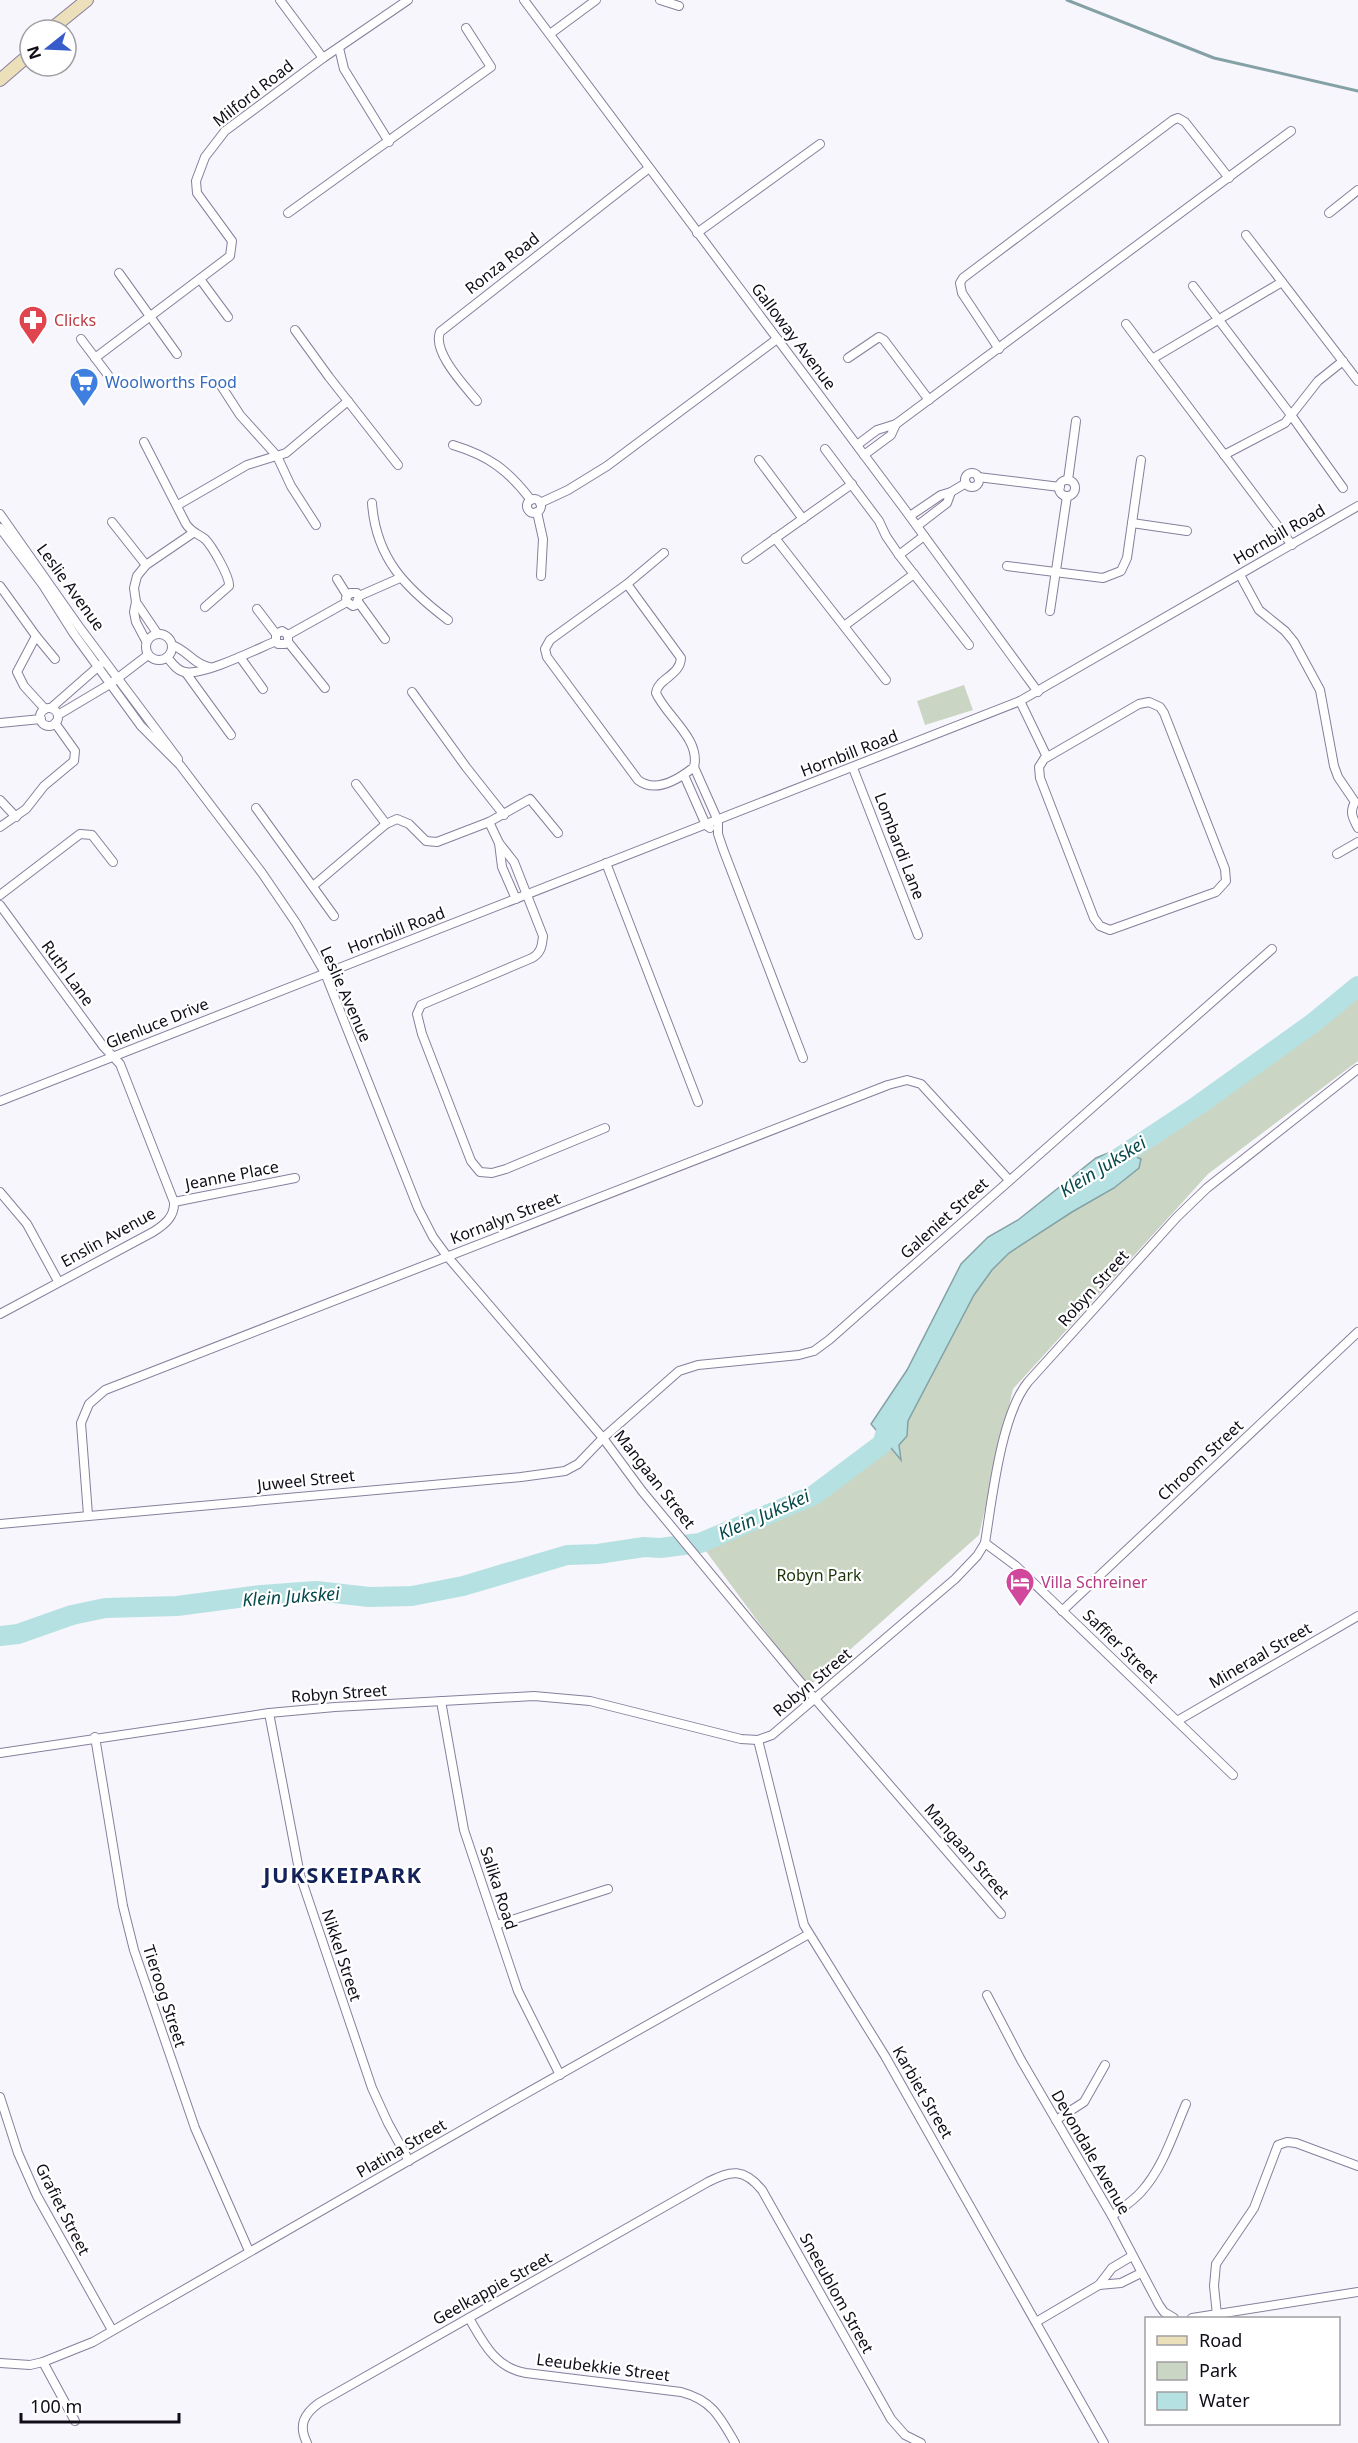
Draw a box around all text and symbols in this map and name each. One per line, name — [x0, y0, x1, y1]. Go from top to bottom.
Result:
north arrow — [18, 18, 78, 78]
text: N — [21, 43, 46, 62]
street label: Milford Road — [208, 55, 298, 131]
street label: Ronza Road — [460, 227, 544, 299]
street label: Galloway Avenue — [747, 278, 841, 394]
pharmacy icon: Clicks — [17, 304, 49, 346]
place label: Clicks — [54, 309, 96, 331]
supermarket icon: Woolworths Food — [68, 366, 100, 408]
place label: Woolworths Food — [105, 371, 237, 393]
street label: Hornbill Road — [1229, 499, 1329, 569]
street label: Leslie Avenue — [32, 539, 110, 635]
street label: Hornbill Road — [797, 724, 901, 782]
street label: Lombardi Lane — [870, 790, 930, 902]
street label: Hornbill Road — [344, 901, 448, 959]
street label: Ruth Lane — [37, 936, 99, 1010]
street label: Leslie Avenue — [315, 943, 377, 1045]
street label: Glenluce Drive — [102, 992, 212, 1054]
water label: Klein Jukskei — [1055, 1130, 1151, 1202]
street label: Jeanne Place — [181, 1155, 281, 1195]
street label: Galeniet Street — [895, 1172, 993, 1263]
street label: Kornalyn Street — [447, 1187, 563, 1249]
street label: Enslin Avenue — [57, 1202, 159, 1272]
street label: Robyn Street — [1053, 1245, 1133, 1331]
street label: Chroom Street — [1152, 1414, 1248, 1505]
street label: Mangaan Street — [609, 1425, 701, 1533]
street label: Juweel Street — [254, 1464, 356, 1496]
water label: Klein Jukskei — [714, 1483, 813, 1545]
park label: Robyn Park — [776, 1564, 862, 1586]
hotel icon: Villa Schreiner — [1004, 1566, 1036, 1608]
place label: Villa Schreiner — [1041, 1571, 1148, 1593]
water label: Klein Jukskei — [241, 1581, 341, 1611]
street label: Saffier Street — [1078, 1604, 1164, 1688]
street label: Mineraal Street — [1205, 1617, 1315, 1693]
street label: Robyn Street — [768, 1643, 856, 1721]
street label: Robyn Street — [290, 1679, 388, 1707]
street label: Mangaan Street — [919, 1799, 1015, 1904]
street label: Salika Road — [475, 1844, 523, 1932]
district label: JUKSKEIPARK — [261, 1859, 423, 1889]
street label: Nikkel Street — [317, 1906, 367, 2004]
street label: Tieroog Street — [138, 1942, 192, 2050]
street label: Karbiet Street — [888, 2042, 958, 2142]
street label: Devondale Avenue — [1046, 2086, 1136, 2218]
street label: Platina Street — [352, 2113, 450, 2183]
street label: Grafiet Street — [30, 2159, 96, 2259]
street label: Sneeublom Street — [795, 2229, 879, 2357]
street label: Geelkappie Street — [428, 2246, 556, 2330]
legend — [1145, 2317, 1340, 2425]
text: Road — [1199, 2328, 1242, 2352]
street label: Leeubekkie Street — [535, 2348, 671, 2386]
text: Park — [1199, 2358, 1237, 2382]
scale bar — [21, 2386, 178, 2424]
text: Water — [1199, 2388, 1250, 2412]
text: 100 m — [30, 2394, 82, 2418]

